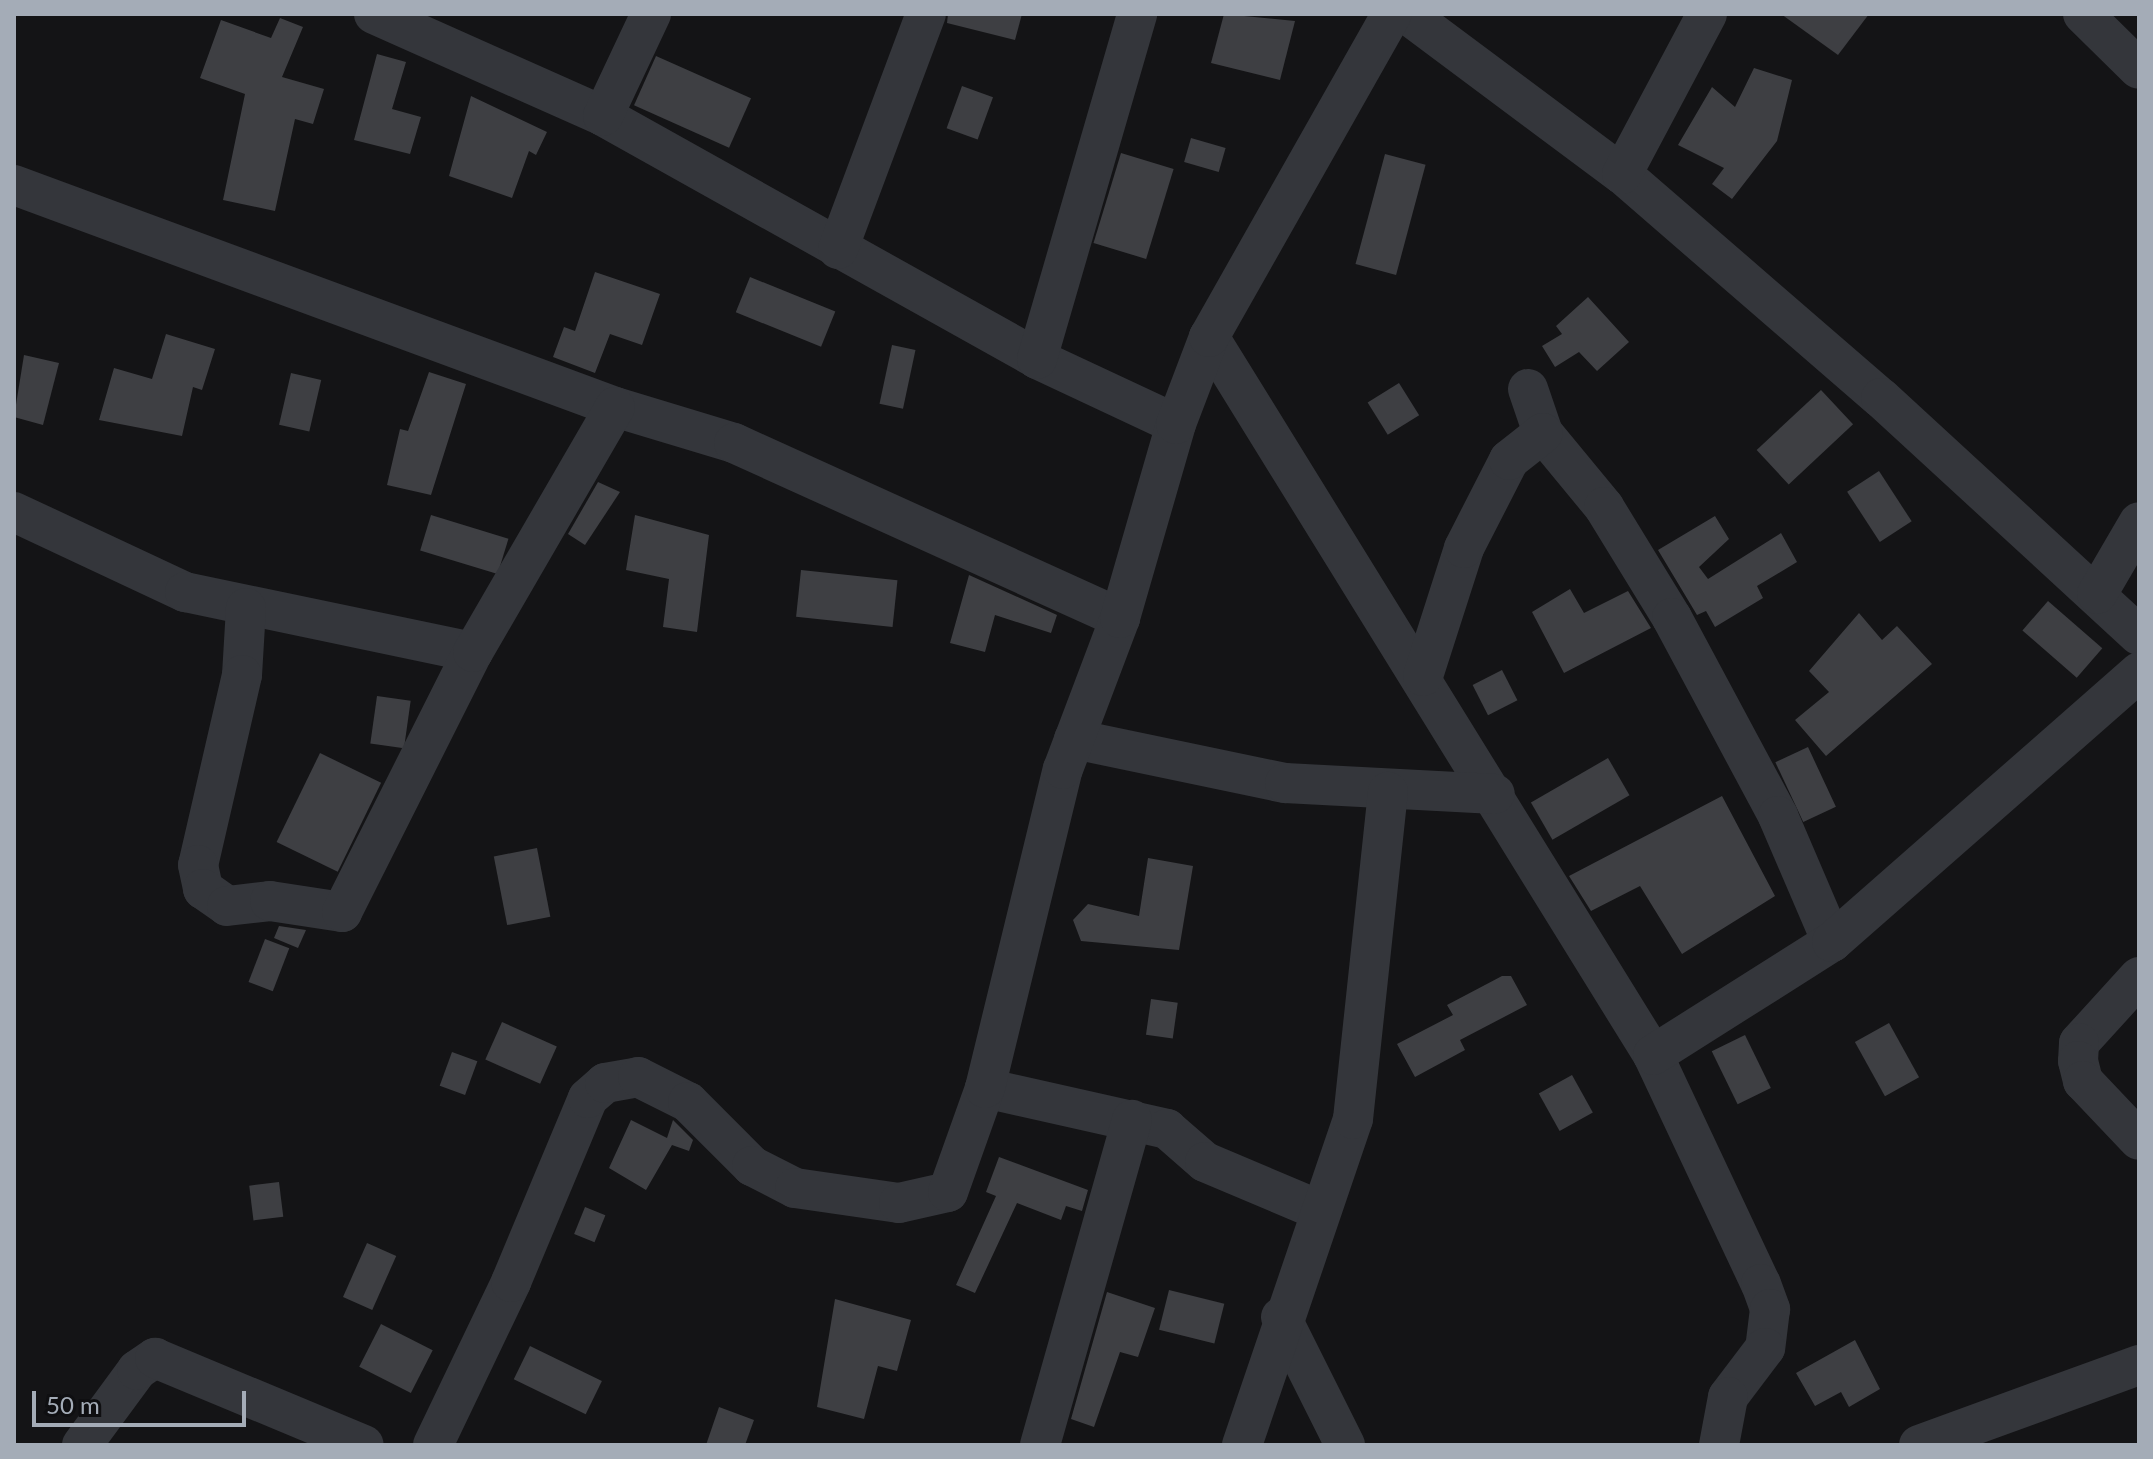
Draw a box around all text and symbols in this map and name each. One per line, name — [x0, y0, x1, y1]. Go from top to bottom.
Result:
scale bar — [36, 1375, 250, 1425]
text: 50 m — [46, 1390, 100, 1419]

